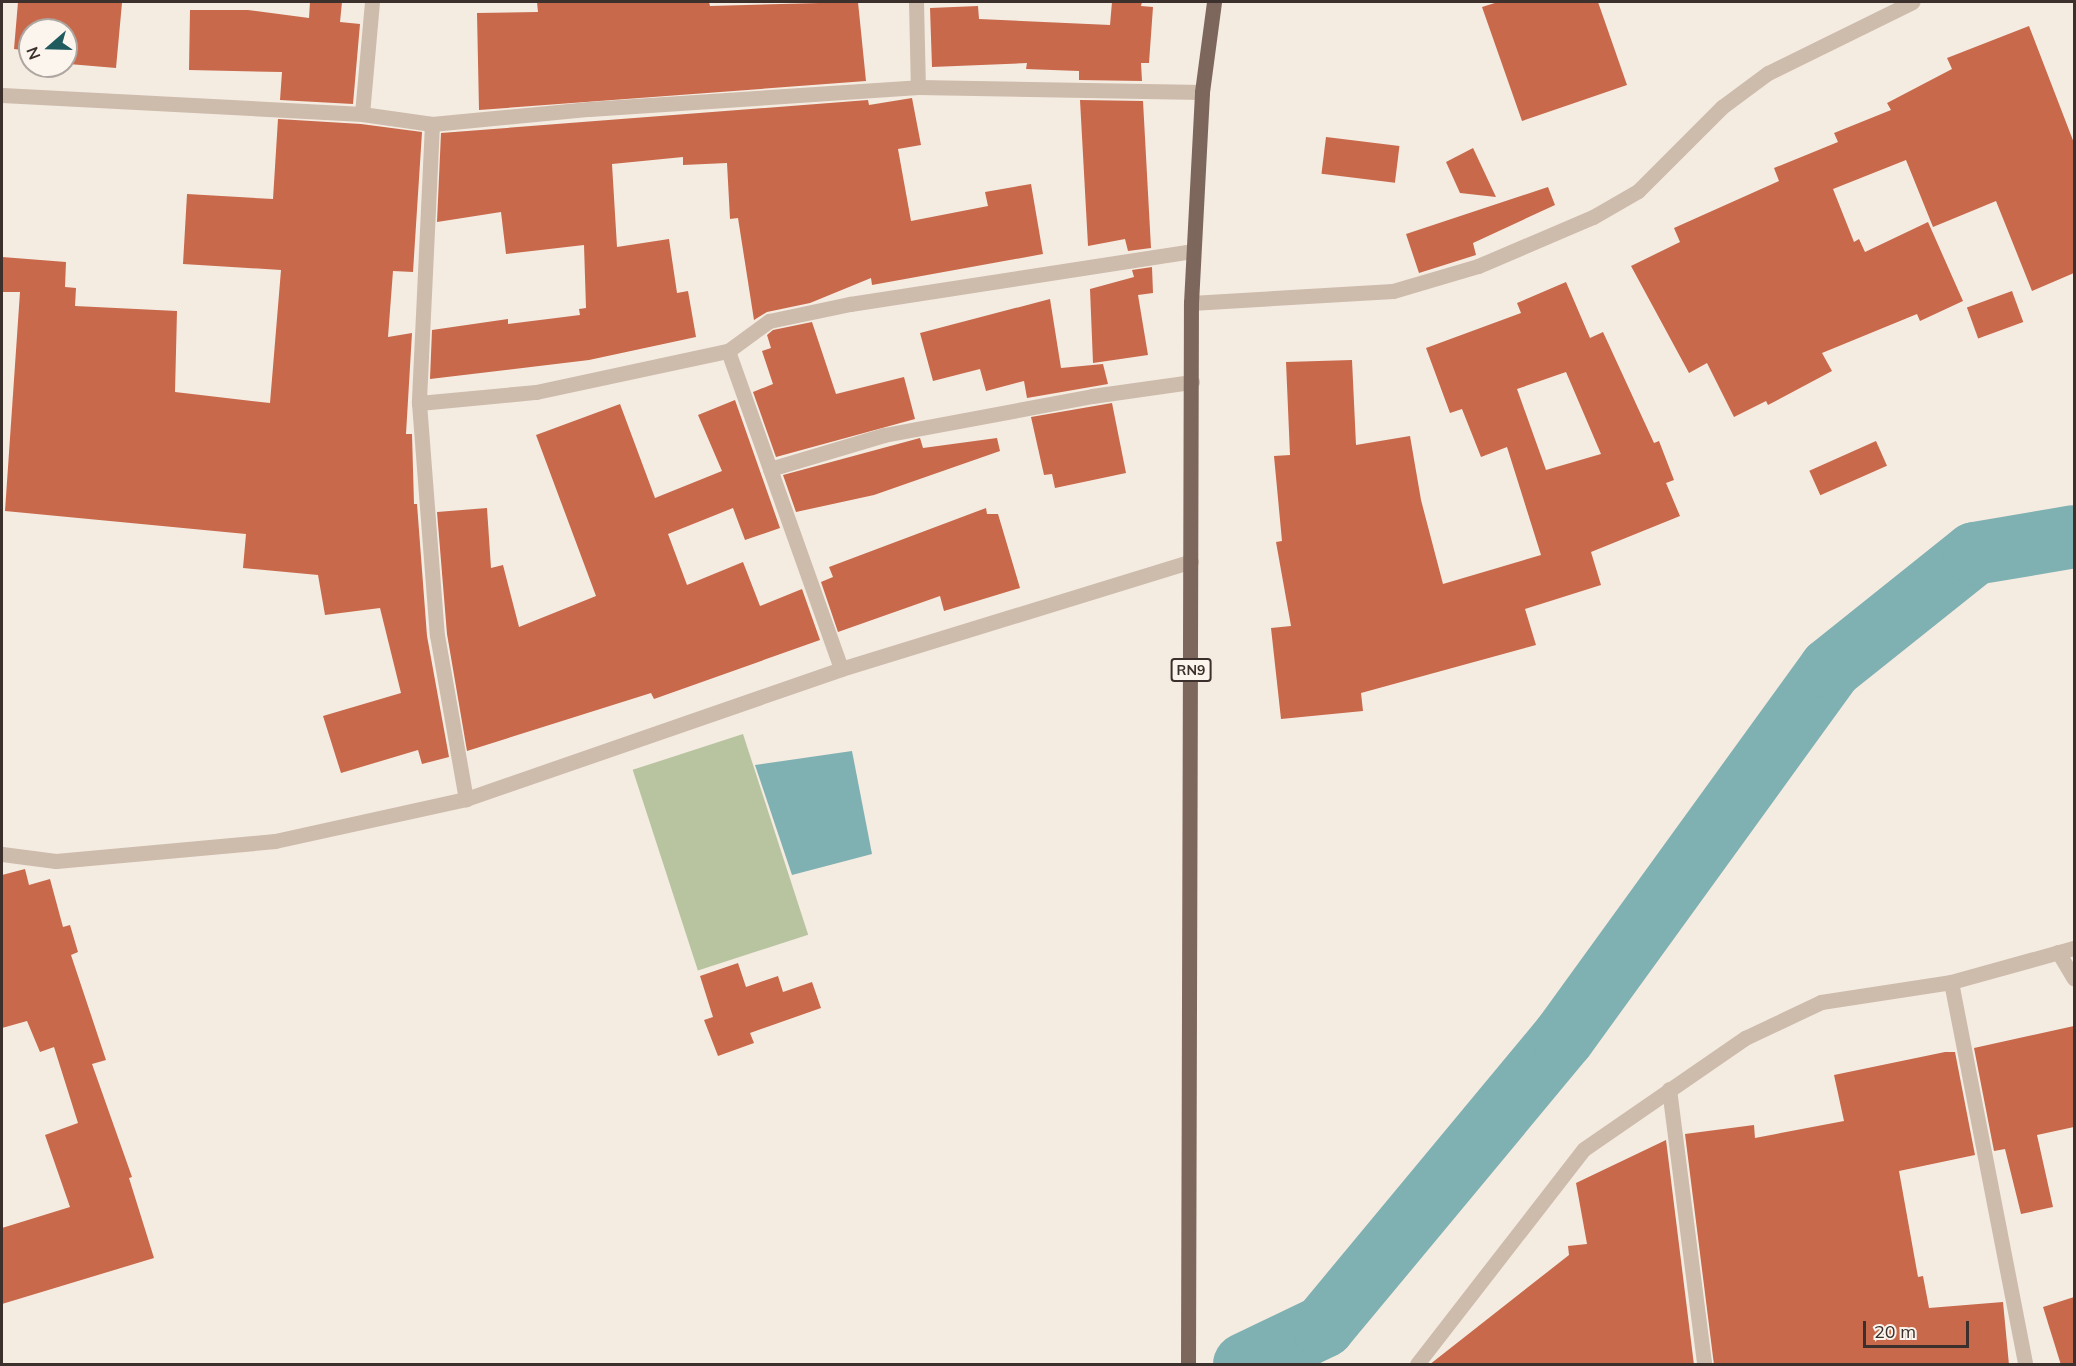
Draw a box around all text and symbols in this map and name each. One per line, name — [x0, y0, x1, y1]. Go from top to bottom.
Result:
north arrow — [18, 18, 78, 78]
text: N — [21, 44, 44, 63]
road number: RN9 — [1170, 659, 1212, 681]
scale bar — [1866, 1309, 1972, 1347]
text: 20 m — [1874, 1320, 1916, 1343]

